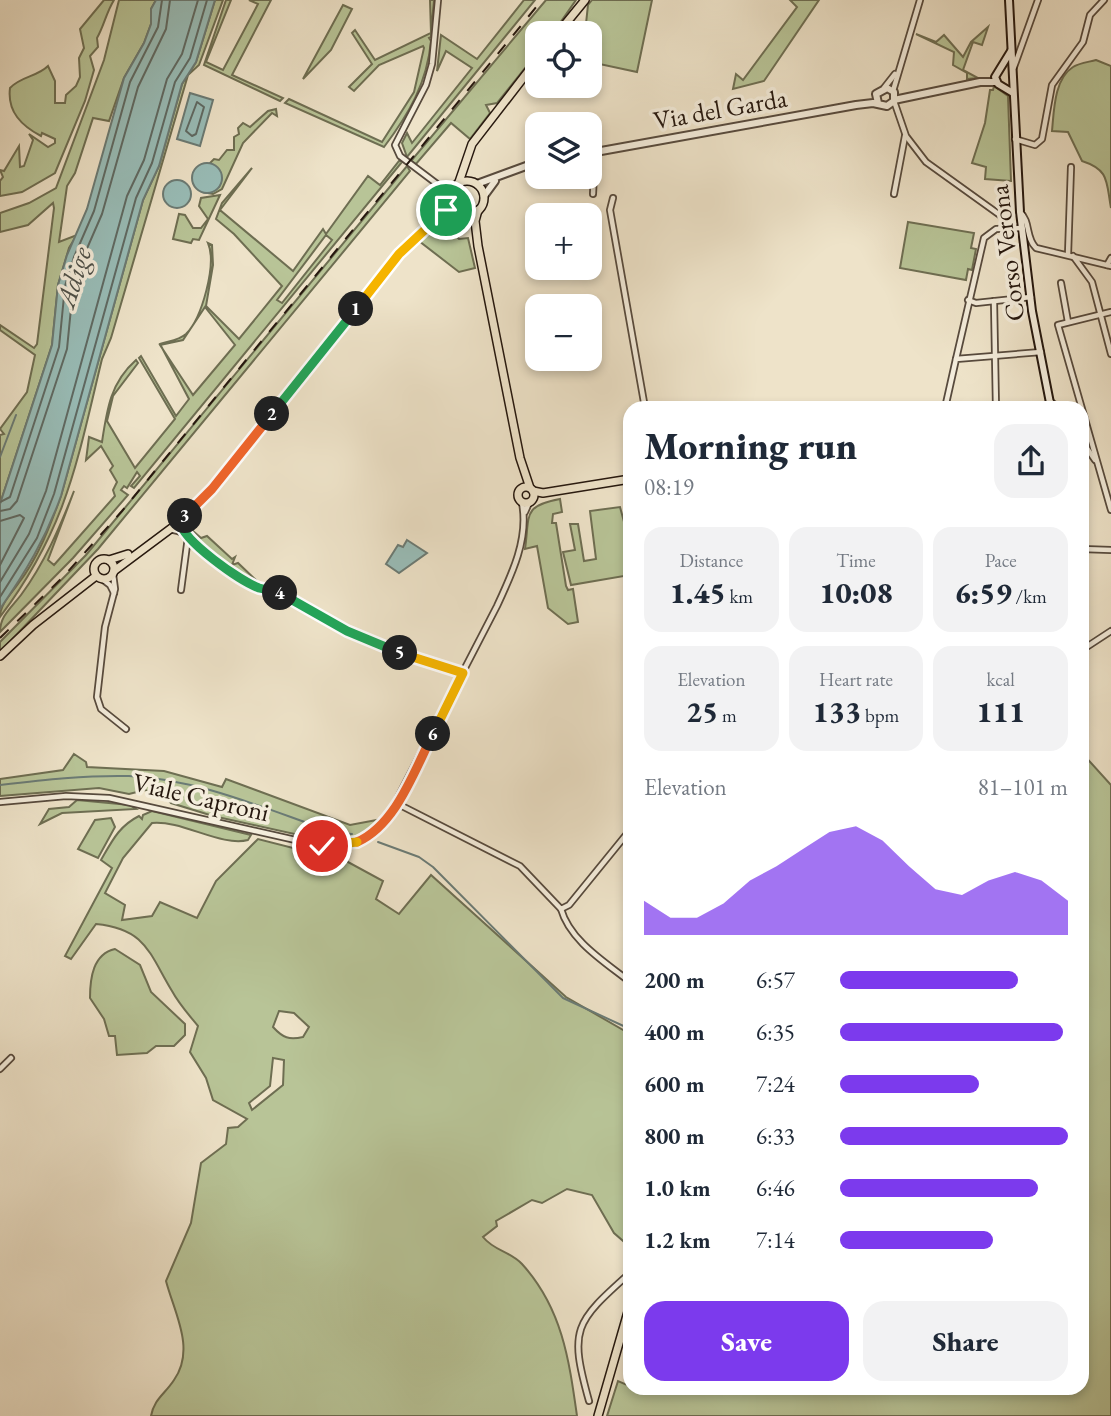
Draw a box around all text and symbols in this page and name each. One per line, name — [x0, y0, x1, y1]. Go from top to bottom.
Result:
map controls — [525, 21, 602, 371]
button: locate — [525, 21, 602, 98]
street label: Via del Garda — [650, 80, 790, 137]
button: layers — [525, 112, 602, 189]
pin — [416, 180, 476, 240]
street label: Corso Verona — [982, 182, 1032, 323]
icon: arrive — [427, 191, 465, 229]
button: + — [525, 203, 602, 280]
water label: Adige — [46, 242, 99, 313]
pin: 1 — [338, 292, 374, 326]
button: − — [525, 294, 602, 371]
text: 1 — [350, 296, 361, 321]
pin: 2 — [254, 396, 290, 432]
text: 2 — [266, 401, 277, 426]
text: Morning run — [644, 421, 857, 470]
button: share — [994, 424, 1068, 498]
text: 08:19 — [644, 472, 694, 502]
pin: 3 — [168, 498, 202, 534]
text: 3 — [179, 503, 190, 528]
text: Distance — [680, 548, 743, 573]
text: Time — [836, 548, 876, 573]
text: Pace — [985, 548, 1017, 573]
text: 1.45 — [670, 573, 726, 612]
text: 10:08 — [819, 573, 893, 612]
text: 6:59 — [954, 573, 1012, 612]
pin: 4 — [262, 576, 298, 610]
text: 4 — [274, 580, 285, 605]
text: km — [726, 584, 753, 609]
text: /km — [1012, 584, 1047, 609]
pin: 5 — [382, 636, 418, 670]
text: 5 — [394, 640, 405, 665]
text: Elevation — [677, 667, 746, 692]
text: Heart rate — [819, 667, 893, 692]
text: kcal — [986, 667, 1015, 692]
text: 25 — [686, 692, 718, 731]
text: 133 — [813, 692, 861, 731]
text: 111 — [976, 692, 1025, 731]
text: m — [718, 703, 737, 728]
text: bpm — [861, 703, 899, 728]
pin: 6 — [416, 716, 450, 752]
text: 6 — [427, 721, 438, 746]
street label: Viale Caproni — [129, 765, 273, 829]
text: Elevation — [644, 772, 727, 802]
text: 81–101 m — [978, 772, 1068, 802]
pin — [292, 816, 352, 876]
icon: check — [303, 827, 341, 865]
text: 200 m — [644, 965, 705, 995]
text: 6:57 — [756, 965, 795, 995]
text: 400 m — [644, 1017, 705, 1047]
text: 6:35 — [756, 1017, 795, 1047]
text: 600 m — [644, 1069, 705, 1099]
text: 7:24 — [756, 1069, 795, 1099]
text: 800 m — [644, 1121, 705, 1151]
text: 6:33 — [756, 1121, 795, 1151]
text: 1.0 km — [644, 1173, 711, 1203]
text: 6:46 — [756, 1173, 795, 1203]
text: 1.2 km — [644, 1225, 711, 1255]
text: 7:14 — [756, 1225, 795, 1255]
button: Save — [644, 1301, 849, 1381]
button: Share — [863, 1301, 1068, 1381]

